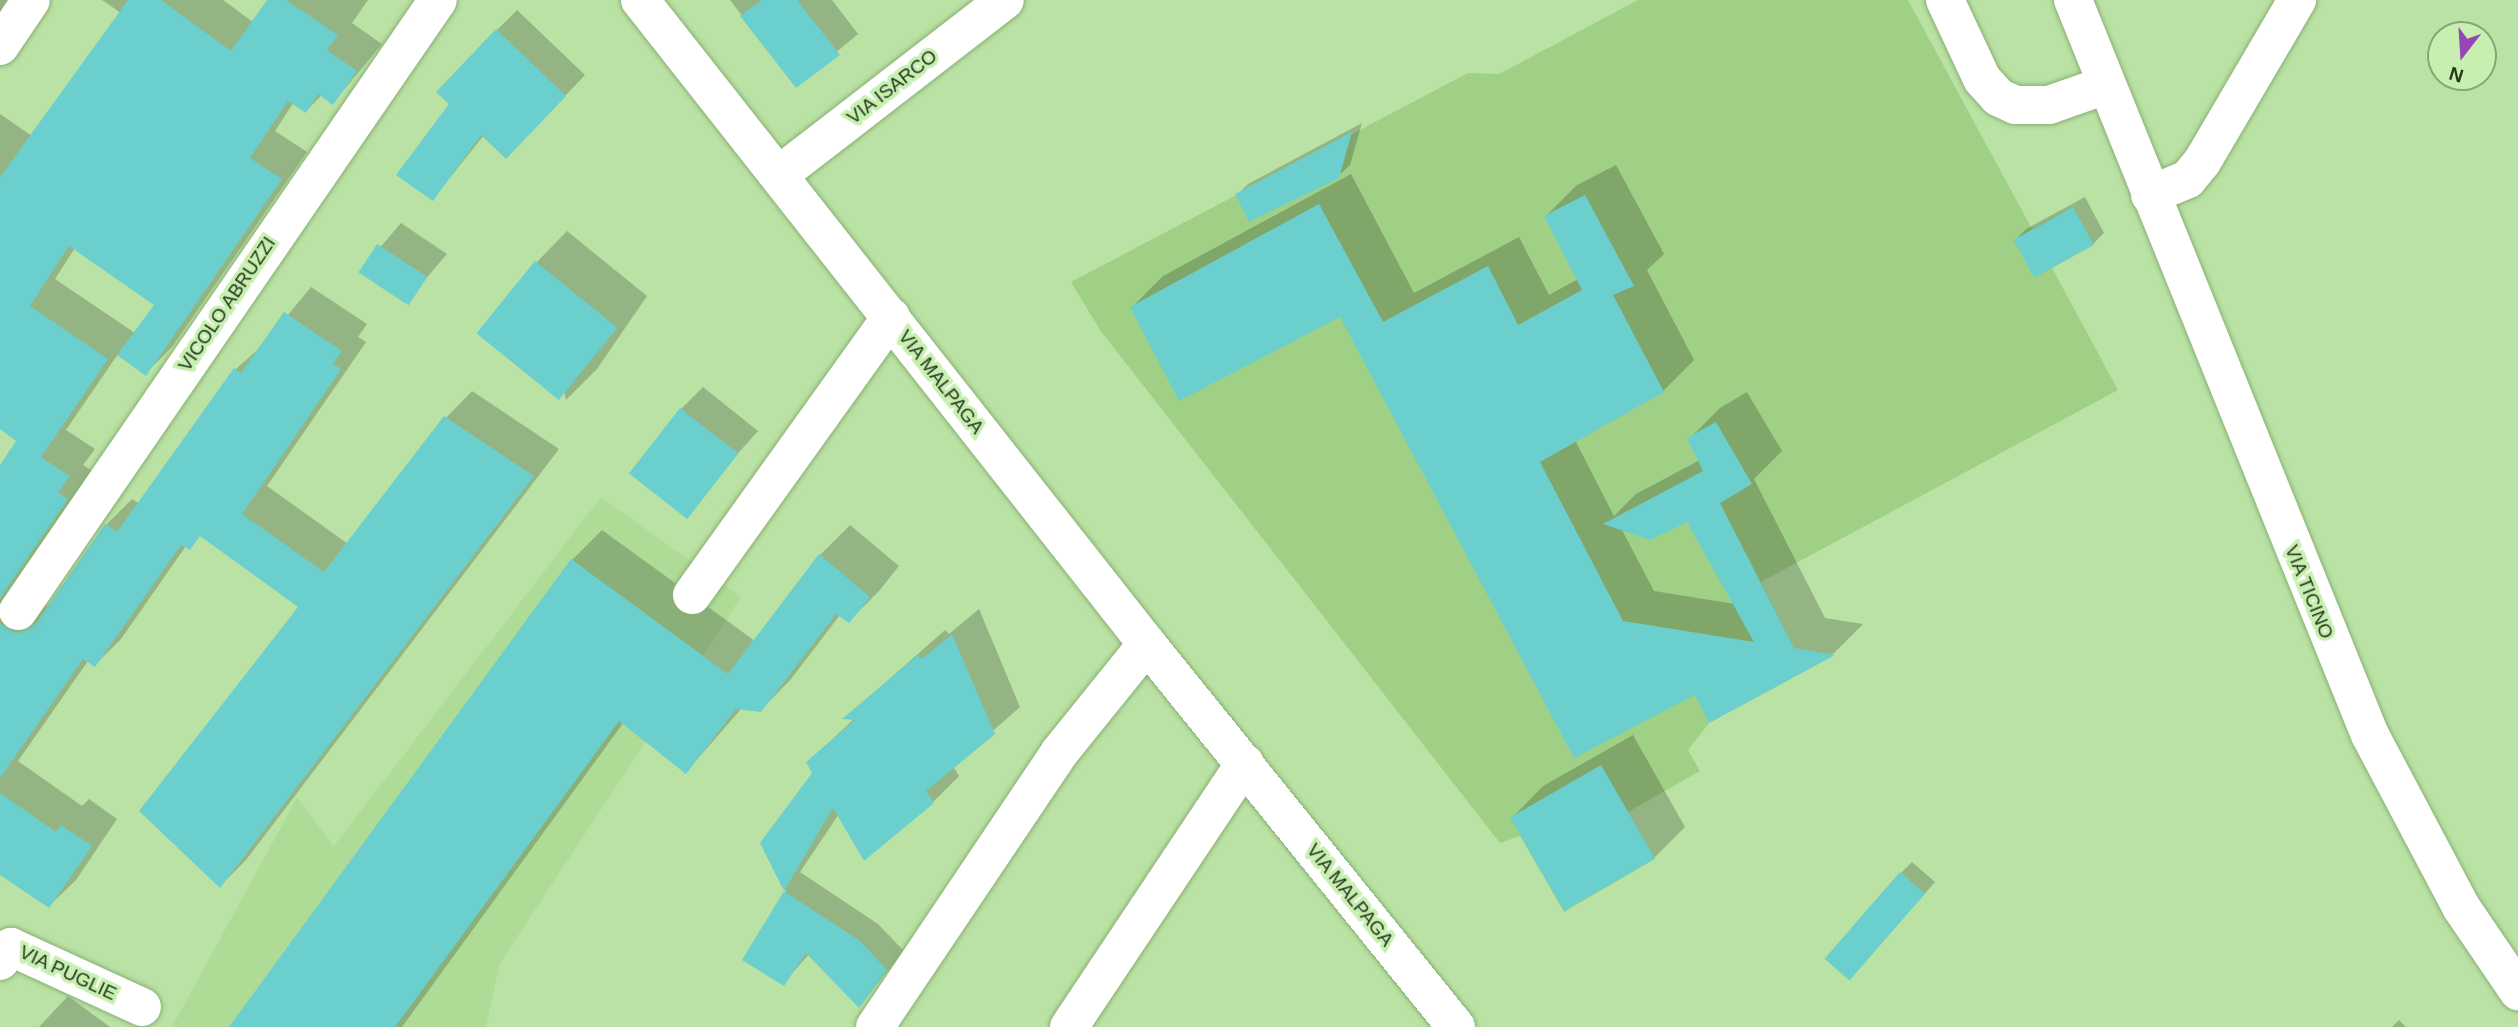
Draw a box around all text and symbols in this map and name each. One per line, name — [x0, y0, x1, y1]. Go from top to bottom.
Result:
north arrow — [2427, 21, 2497, 91]
street label: VIA ISARCO — [842, 45, 942, 129]
text: N — [2447, 63, 2466, 87]
street label: VICOLO ABRUZZI — [173, 232, 281, 376]
street label: VIA MALPAGA — [893, 325, 989, 439]
street label: VIA TICINO — [2280, 541, 2338, 643]
street label: VIA MALPAGA — [1301, 839, 1399, 951]
street label: VIA PUGLIE — [15, 940, 121, 1006]

